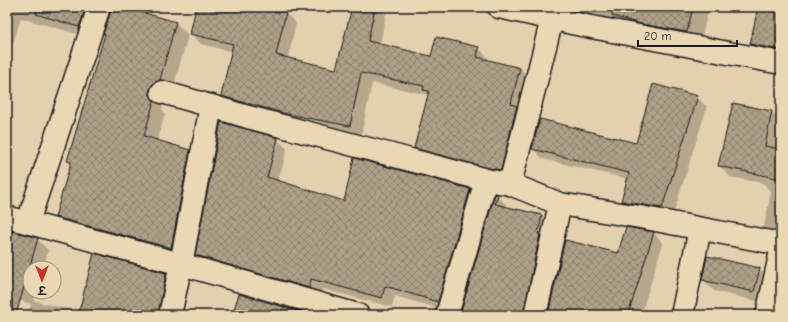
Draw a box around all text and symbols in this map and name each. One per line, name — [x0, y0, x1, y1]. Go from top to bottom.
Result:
scale bar — [638, 22, 737, 48]
text: 20 m — [644, 29, 672, 43]
north arrow — [22, 260, 62, 300]
text: उ — [37, 283, 47, 296]

